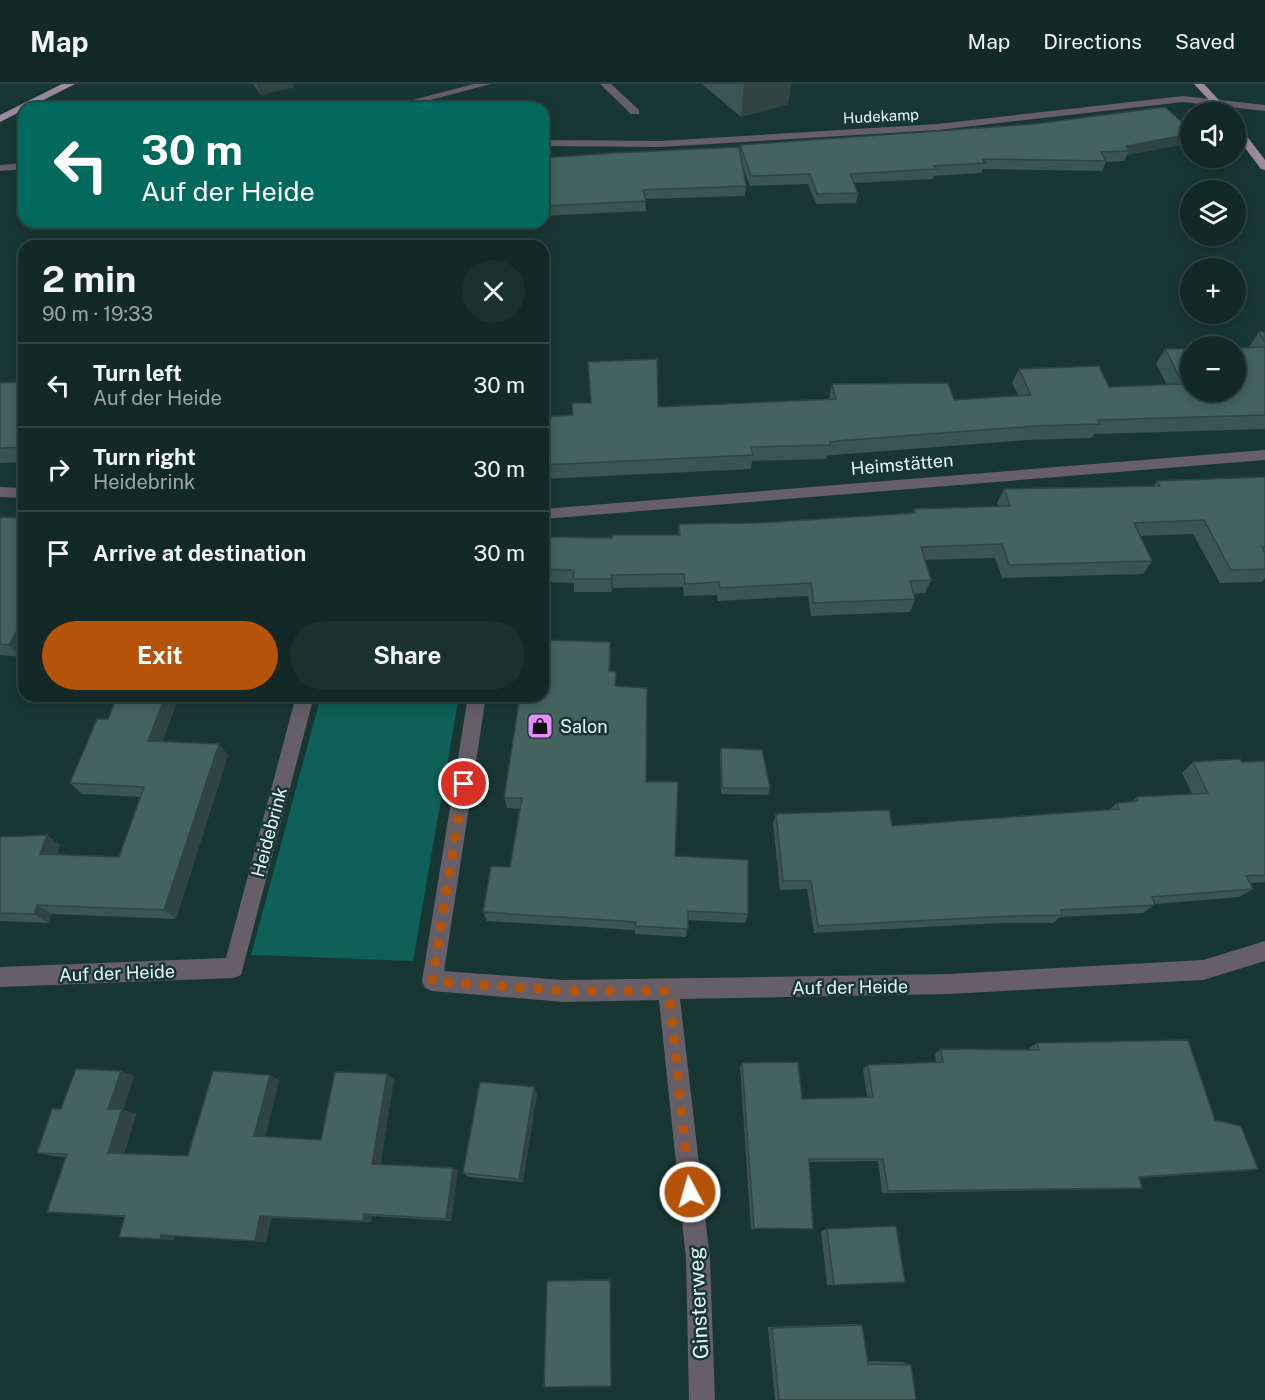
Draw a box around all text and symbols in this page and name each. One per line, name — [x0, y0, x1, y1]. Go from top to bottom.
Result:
text: Map — [30, 25, 89, 58]
text: Map — [968, 29, 1010, 54]
text: Directions — [1043, 29, 1142, 54]
text: Saved — [1175, 29, 1235, 54]
map controls — [1180, 102, 1246, 402]
button: sound — [1180, 102, 1246, 168]
street label: Hudekamp — [843, 106, 919, 126]
text: 30 m — [141, 125, 243, 174]
icon: left — [42, 126, 120, 204]
text: Auf der Heide — [141, 175, 315, 207]
button: layers — [1180, 180, 1246, 246]
text: 2 min — [42, 258, 136, 300]
button: + — [1180, 258, 1246, 324]
button: close — [462, 260, 525, 323]
text: 90 m · 19:33 — [42, 302, 153, 326]
button: − — [1180, 336, 1246, 402]
text: Turn left — [93, 360, 182, 386]
icon: left — [42, 369, 75, 402]
text: 30 m — [473, 372, 525, 398]
text: Auf der Heide — [93, 386, 222, 410]
text: Turn right — [93, 444, 196, 470]
street label: Heimstätten — [850, 449, 954, 479]
icon: right — [42, 453, 75, 486]
text: 30 m — [473, 456, 525, 482]
text: Heidebrink — [93, 470, 195, 494]
icon: arrive — [42, 537, 75, 570]
text: Arrive at destination — [93, 540, 306, 566]
text: 30 m — [473, 540, 525, 566]
button: Exit — [42, 621, 278, 690]
button: Share — [290, 621, 525, 690]
shop icon: Salon — [525, 711, 555, 741]
place label: Salon — [560, 716, 608, 737]
pin — [438, 758, 489, 809]
icon: arrive — [447, 767, 480, 800]
street label: Heidebrink — [247, 785, 291, 879]
street label: Auf der Heide — [59, 960, 175, 986]
street label: Auf der Heide — [792, 975, 908, 999]
position arrow — [658, 1160, 722, 1224]
street label: Ginsterweg — [683, 1246, 713, 1360]

